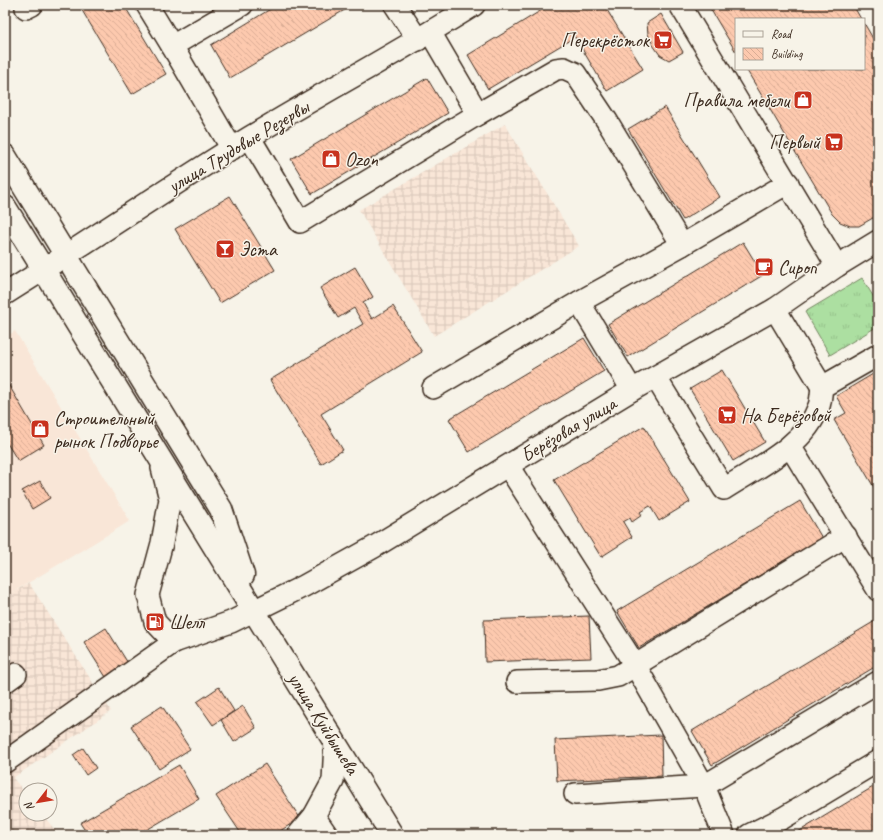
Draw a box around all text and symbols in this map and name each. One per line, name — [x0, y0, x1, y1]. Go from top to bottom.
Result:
legend — [735, 18, 865, 70]
text: Road — [771, 26, 793, 42]
place label: Перекрёсток — [561, 28, 651, 53]
supermarket icon: Перекрёсток — [652, 29, 674, 51]
text: Building — [771, 46, 803, 62]
place label: Правила мебели — [684, 88, 791, 113]
shop icon: Правила мебели — [792, 89, 814, 111]
street label: улица Трудовые Резервы — [162, 94, 315, 200]
place label: Первый — [769, 130, 822, 155]
supermarket icon: Первый — [823, 131, 845, 153]
place label: Ozon — [345, 147, 379, 172]
shop icon: Ozon — [320, 148, 342, 170]
place label: Эста — [239, 237, 278, 262]
bar icon: Эста — [214, 238, 236, 260]
place label: Сироп — [778, 255, 817, 280]
cafe icon: Сироп — [753, 256, 775, 278]
street label: Берёзовая улица — [516, 390, 623, 469]
place label: На Берёзовой — [741, 403, 832, 429]
supermarket icon: На Берёзовой — [716, 404, 738, 426]
place label: Строительный рынок Подворье — [54, 406, 159, 454]
shop icon: Строительный рынок Подворье — [29, 418, 51, 440]
place label: Шелл — [169, 610, 206, 635]
fuel station icon: Шелл — [144, 611, 166, 633]
street label: улица Куйбышева — [282, 667, 366, 781]
north arrow — [18, 782, 58, 822]
text: N — [21, 799, 37, 814]

